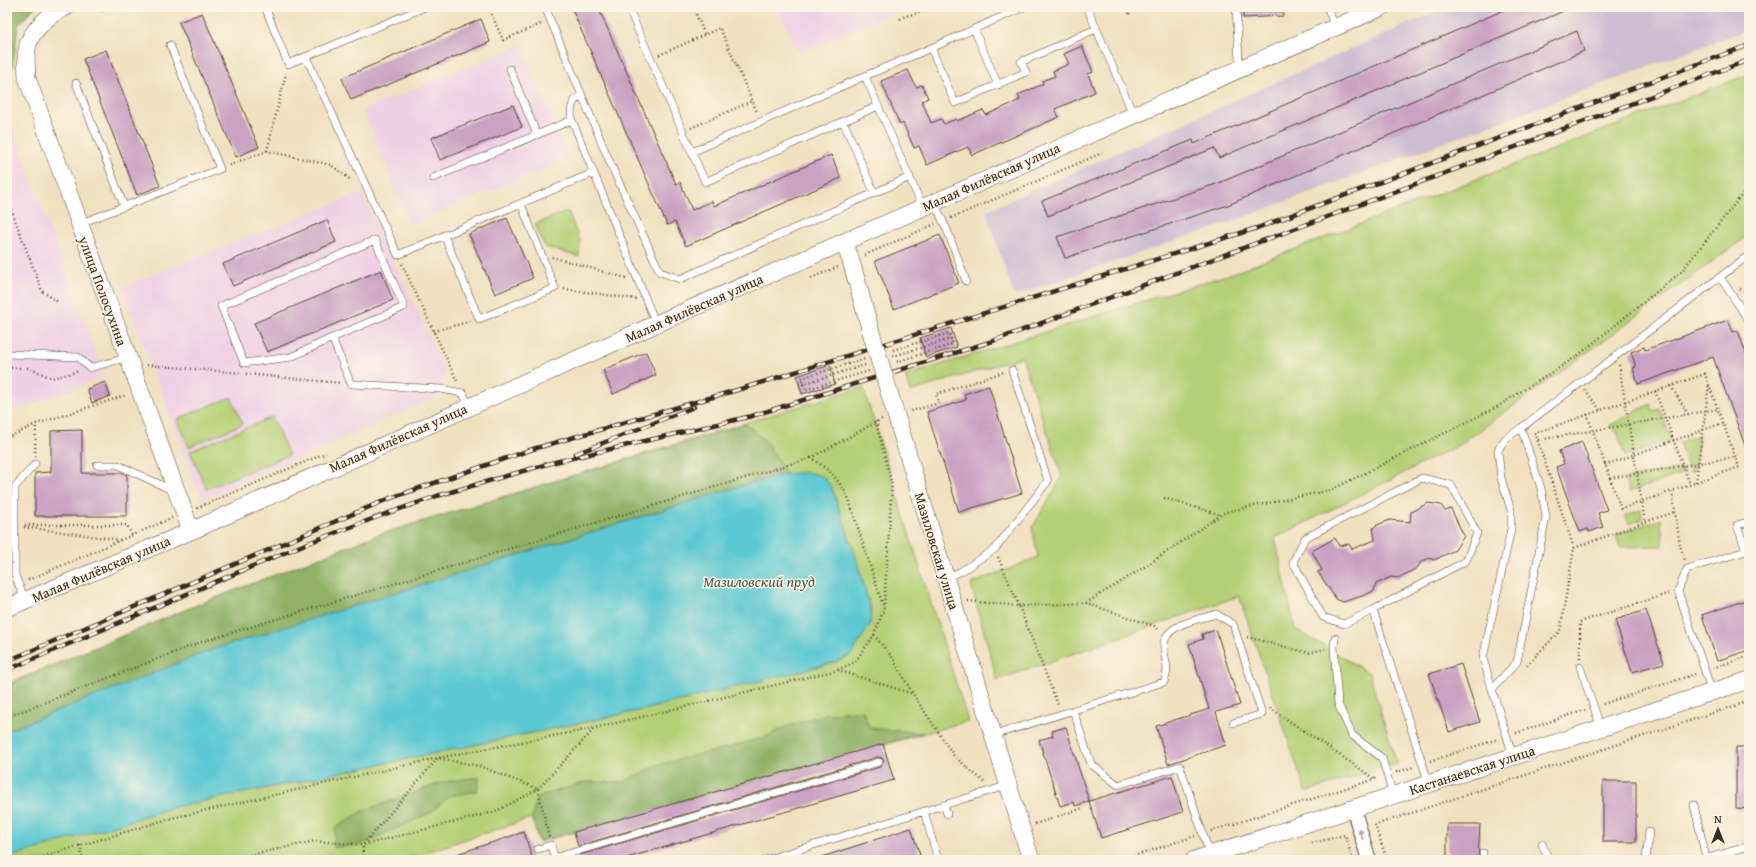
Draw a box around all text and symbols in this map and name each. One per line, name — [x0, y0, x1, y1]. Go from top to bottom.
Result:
street label: Малая Филёвская улица — [919, 137, 1063, 216]
street label: улица Полосухина — [74, 232, 132, 349]
street label: Малая Филёвская улица — [622, 268, 766, 347]
street label: Малая Филёвская улица — [326, 398, 470, 477]
street label: Мазиловская улица — [910, 490, 964, 613]
street label: Малая Филёвская улица — [29, 531, 174, 607]
water label: Мазиловский пруд — [703, 571, 815, 592]
street label: Кастанаевская улица — [1406, 740, 1538, 800]
north arrow — [1698, 809, 1738, 849]
text: N — [1714, 811, 1722, 827]
one-way arrow — [1358, 828, 1364, 840]

